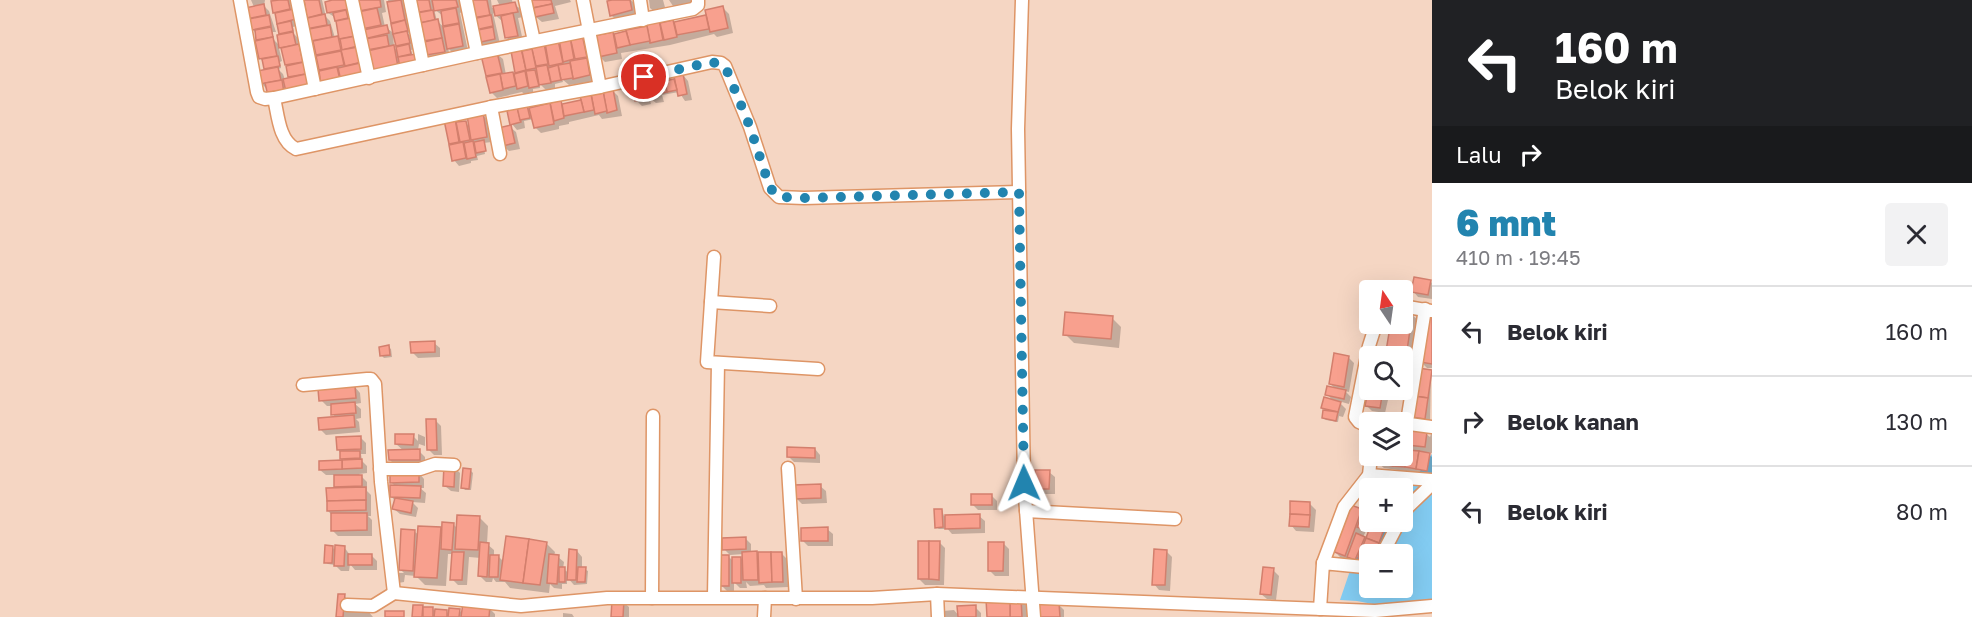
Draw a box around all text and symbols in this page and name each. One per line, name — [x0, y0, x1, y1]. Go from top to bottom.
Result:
text: 160 m — [1555, 22, 1678, 72]
icon: left — [1456, 24, 1534, 102]
pin — [618, 51, 669, 102]
icon: arrive — [627, 60, 660, 93]
text: Belok kiri — [1555, 73, 1676, 105]
icon: right — [1514, 138, 1547, 171]
text: Lalu — [1456, 141, 1502, 168]
text: 6 mnt — [1456, 201, 1556, 244]
button: close — [1885, 203, 1948, 266]
text: 410 m · 19:45 — [1456, 245, 1581, 269]
north arrow — [1359, 280, 1413, 334]
map controls — [1359, 280, 1413, 598]
icon: left — [1456, 315, 1489, 348]
text: Belok kiri — [1507, 318, 1608, 345]
text: 160 m — [1885, 318, 1948, 345]
button: search — [1359, 346, 1413, 400]
icon: right — [1456, 405, 1489, 438]
text: Belok kanan — [1507, 408, 1639, 435]
text: 130 m — [1886, 408, 1948, 435]
button: layers — [1359, 412, 1413, 466]
position arrow — [992, 451, 1056, 515]
button: + — [1359, 478, 1413, 532]
icon: left — [1456, 495, 1489, 528]
text: Belok kiri — [1507, 498, 1608, 525]
text: 80 m — [1896, 498, 1948, 525]
button: − — [1359, 544, 1413, 598]

